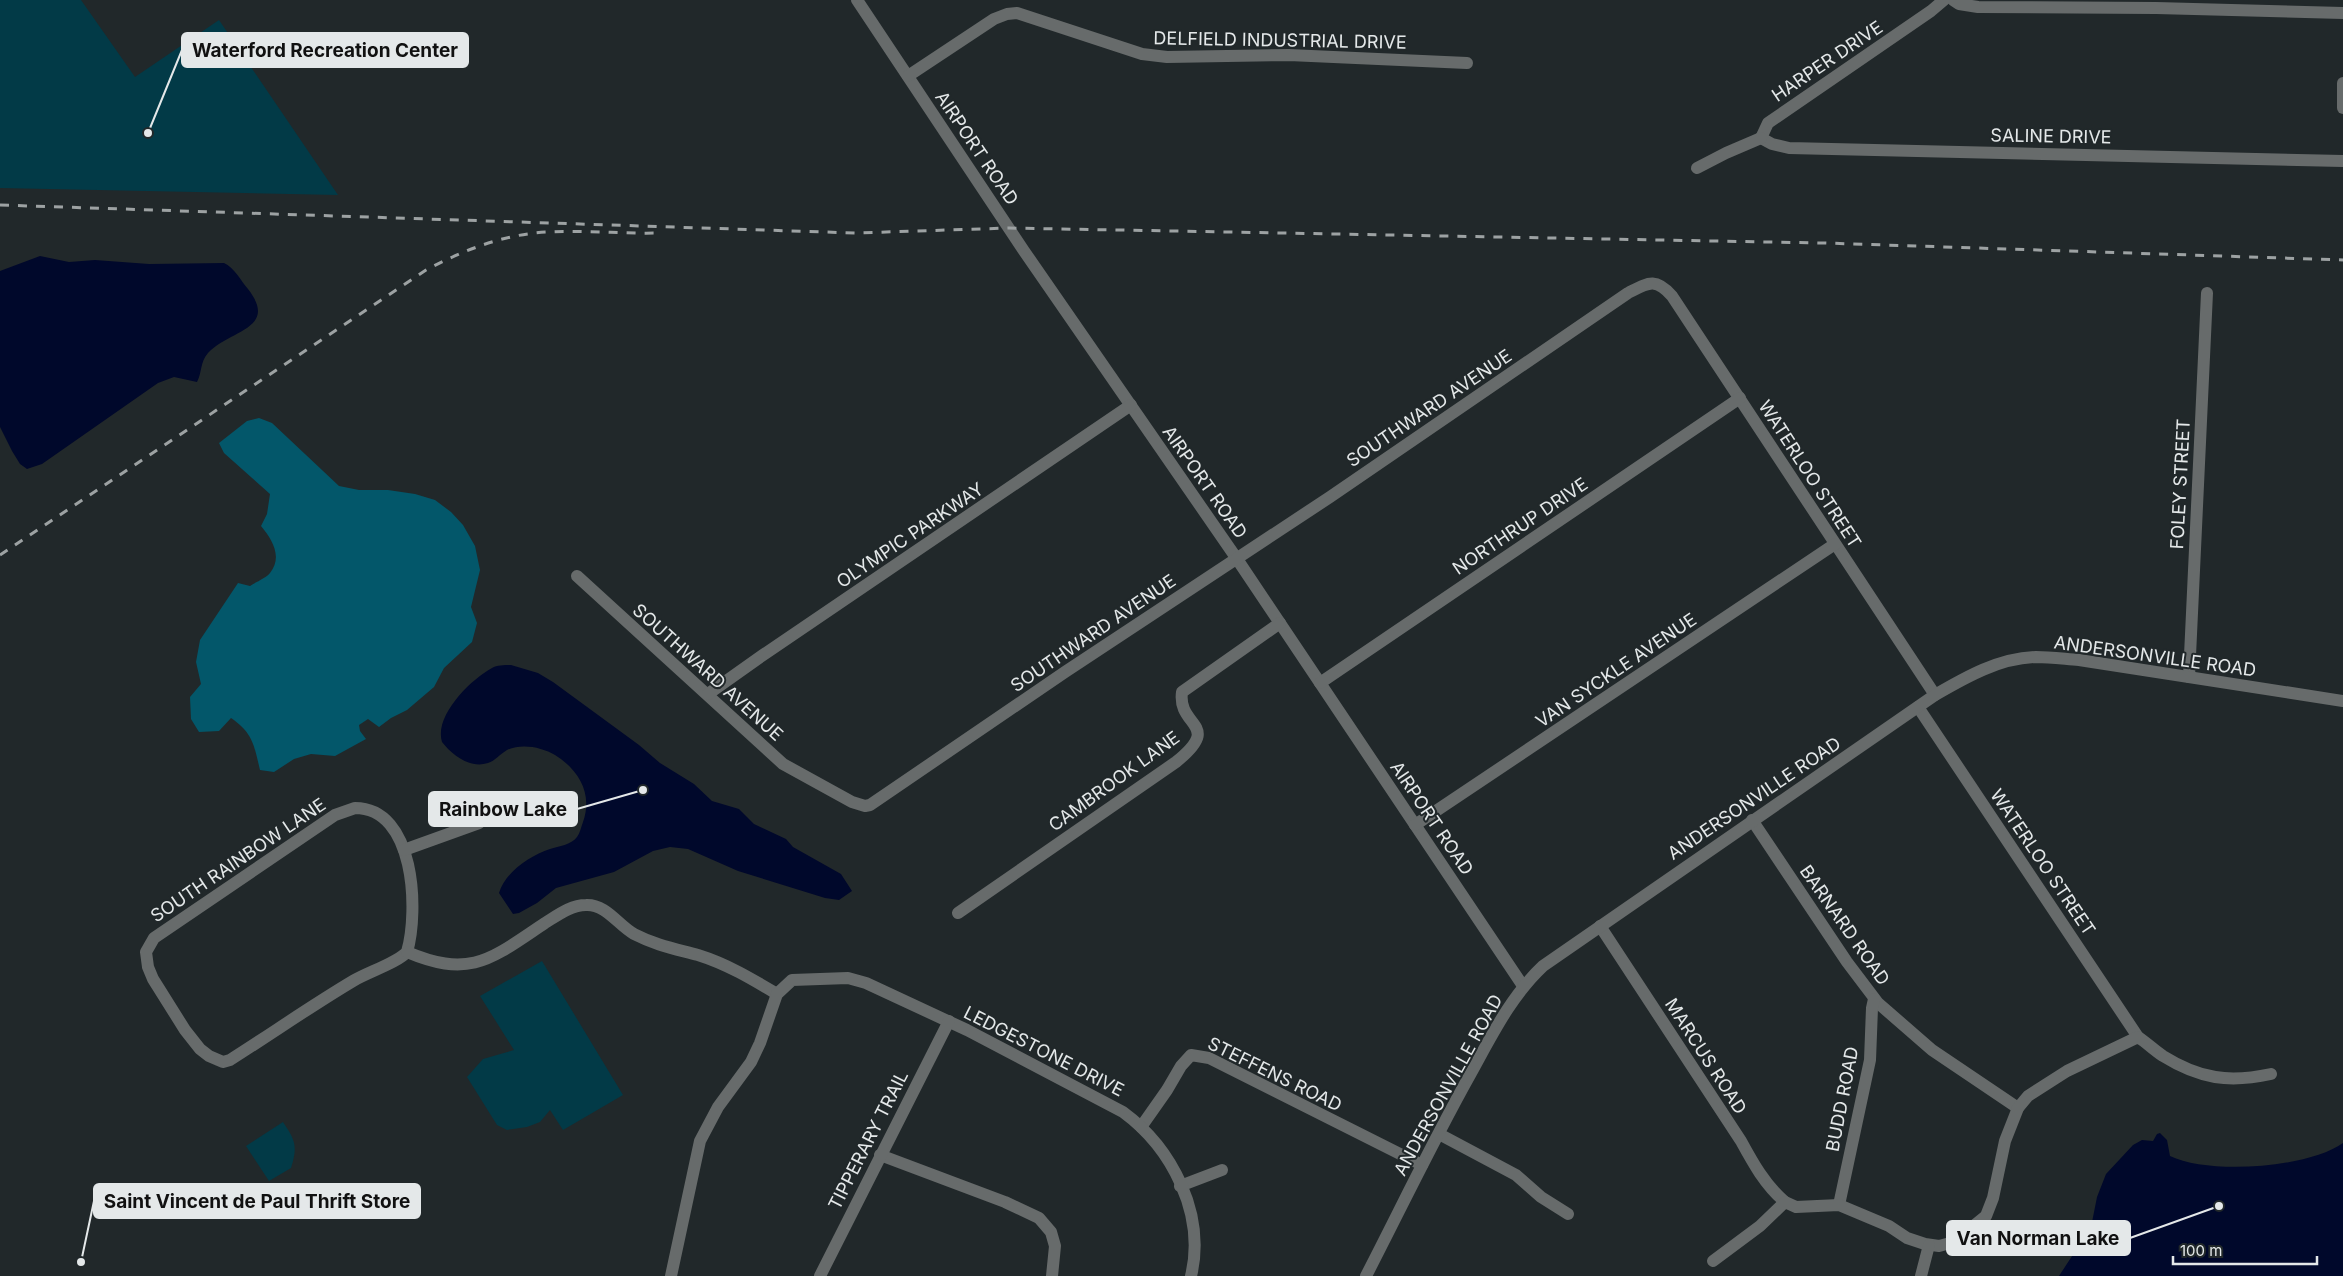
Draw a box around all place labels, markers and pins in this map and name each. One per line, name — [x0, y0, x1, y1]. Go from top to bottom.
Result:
callout: Waterford Recreation Center — [182, 33, 468, 67]
callout: Rainbow Lake — [429, 792, 577, 826]
callout: Saint Vincent de Paul Thrift Store — [94, 1184, 420, 1218]
callout: Van Norman Lake — [1947, 1221, 2130, 1255]

